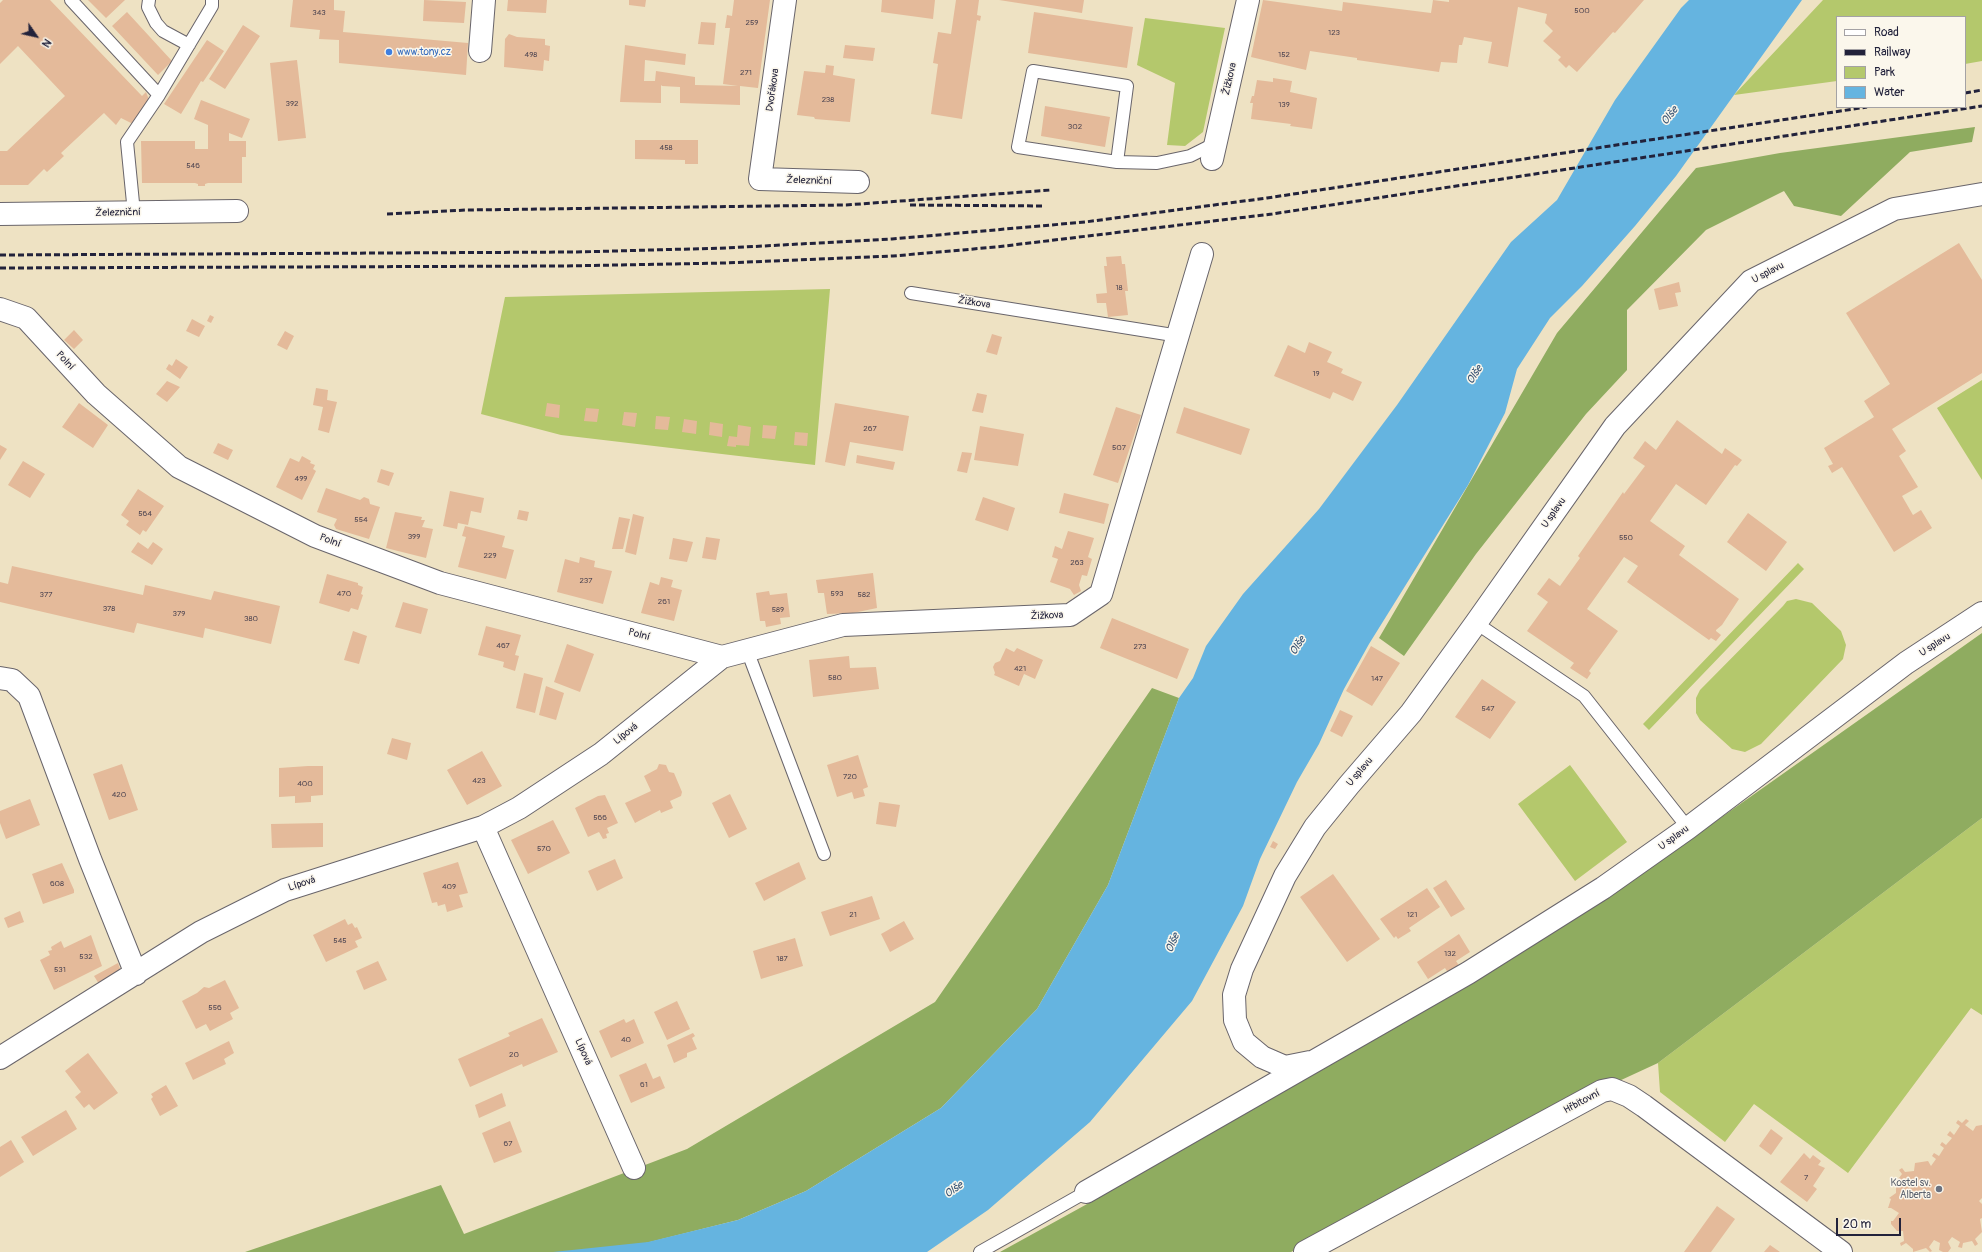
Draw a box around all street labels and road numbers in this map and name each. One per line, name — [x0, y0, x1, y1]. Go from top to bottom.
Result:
street label: Žižkova — [1220, 62, 1240, 96]
street label: Dvořákova — [764, 68, 782, 112]
street label: Železniční — [786, 174, 832, 188]
street label: Železniční — [95, 207, 141, 219]
street label: U splavu — [1750, 260, 1786, 286]
street label: Žižkova — [957, 295, 991, 311]
street label: Polní — [53, 349, 77, 373]
street label: U splavu — [1539, 495, 1569, 531]
street label: Polní — [318, 532, 342, 550]
street label: Žižkova — [1030, 609, 1064, 623]
street label: Polní — [627, 626, 651, 644]
street label: U splavu — [1917, 631, 1953, 659]
street label: Lípová — [611, 721, 641, 747]
street label: U splavu — [1344, 755, 1376, 789]
street label: U splavu — [1657, 823, 1691, 853]
street label: Lípová — [287, 874, 317, 894]
street label: Lípová — [572, 1037, 594, 1067]
street label: Hřbitovní — [1562, 1087, 1602, 1117]

